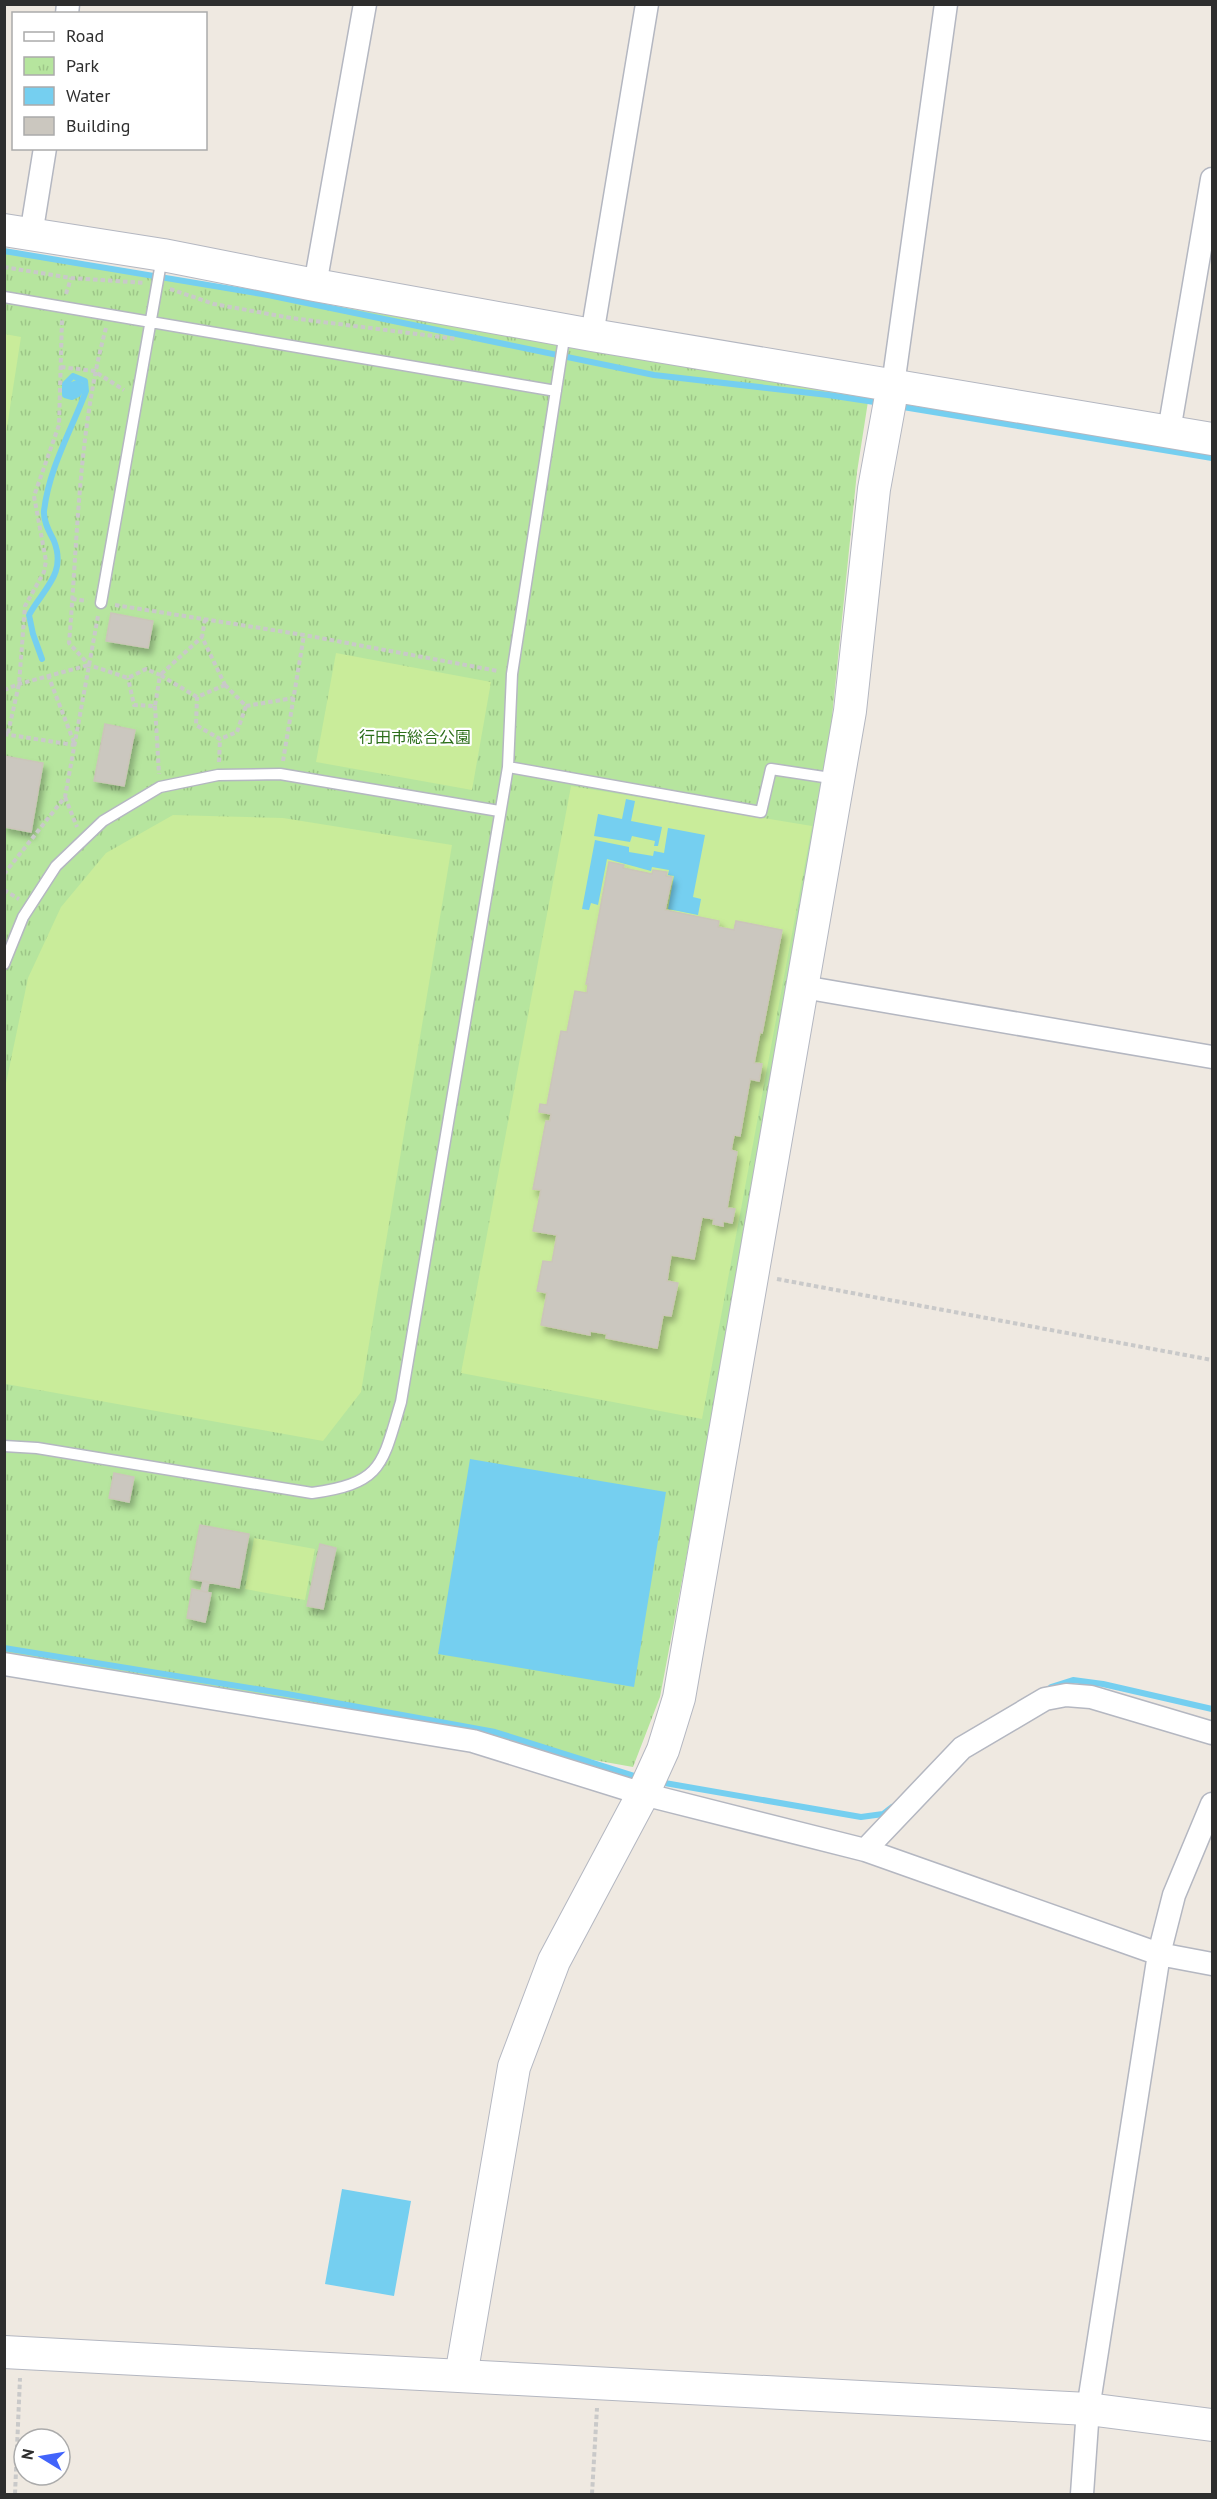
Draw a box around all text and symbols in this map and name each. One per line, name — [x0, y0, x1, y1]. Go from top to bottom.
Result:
legend — [12, 12, 207, 150]
text: Road — [66, 24, 104, 47]
text: Park — [66, 54, 99, 77]
text: Water — [66, 84, 110, 107]
text: Building — [66, 114, 130, 137]
park label: 行田市総合公園 — [359, 727, 471, 747]
north arrow — [12, 2427, 72, 2487]
text: N — [16, 2447, 38, 2461]

